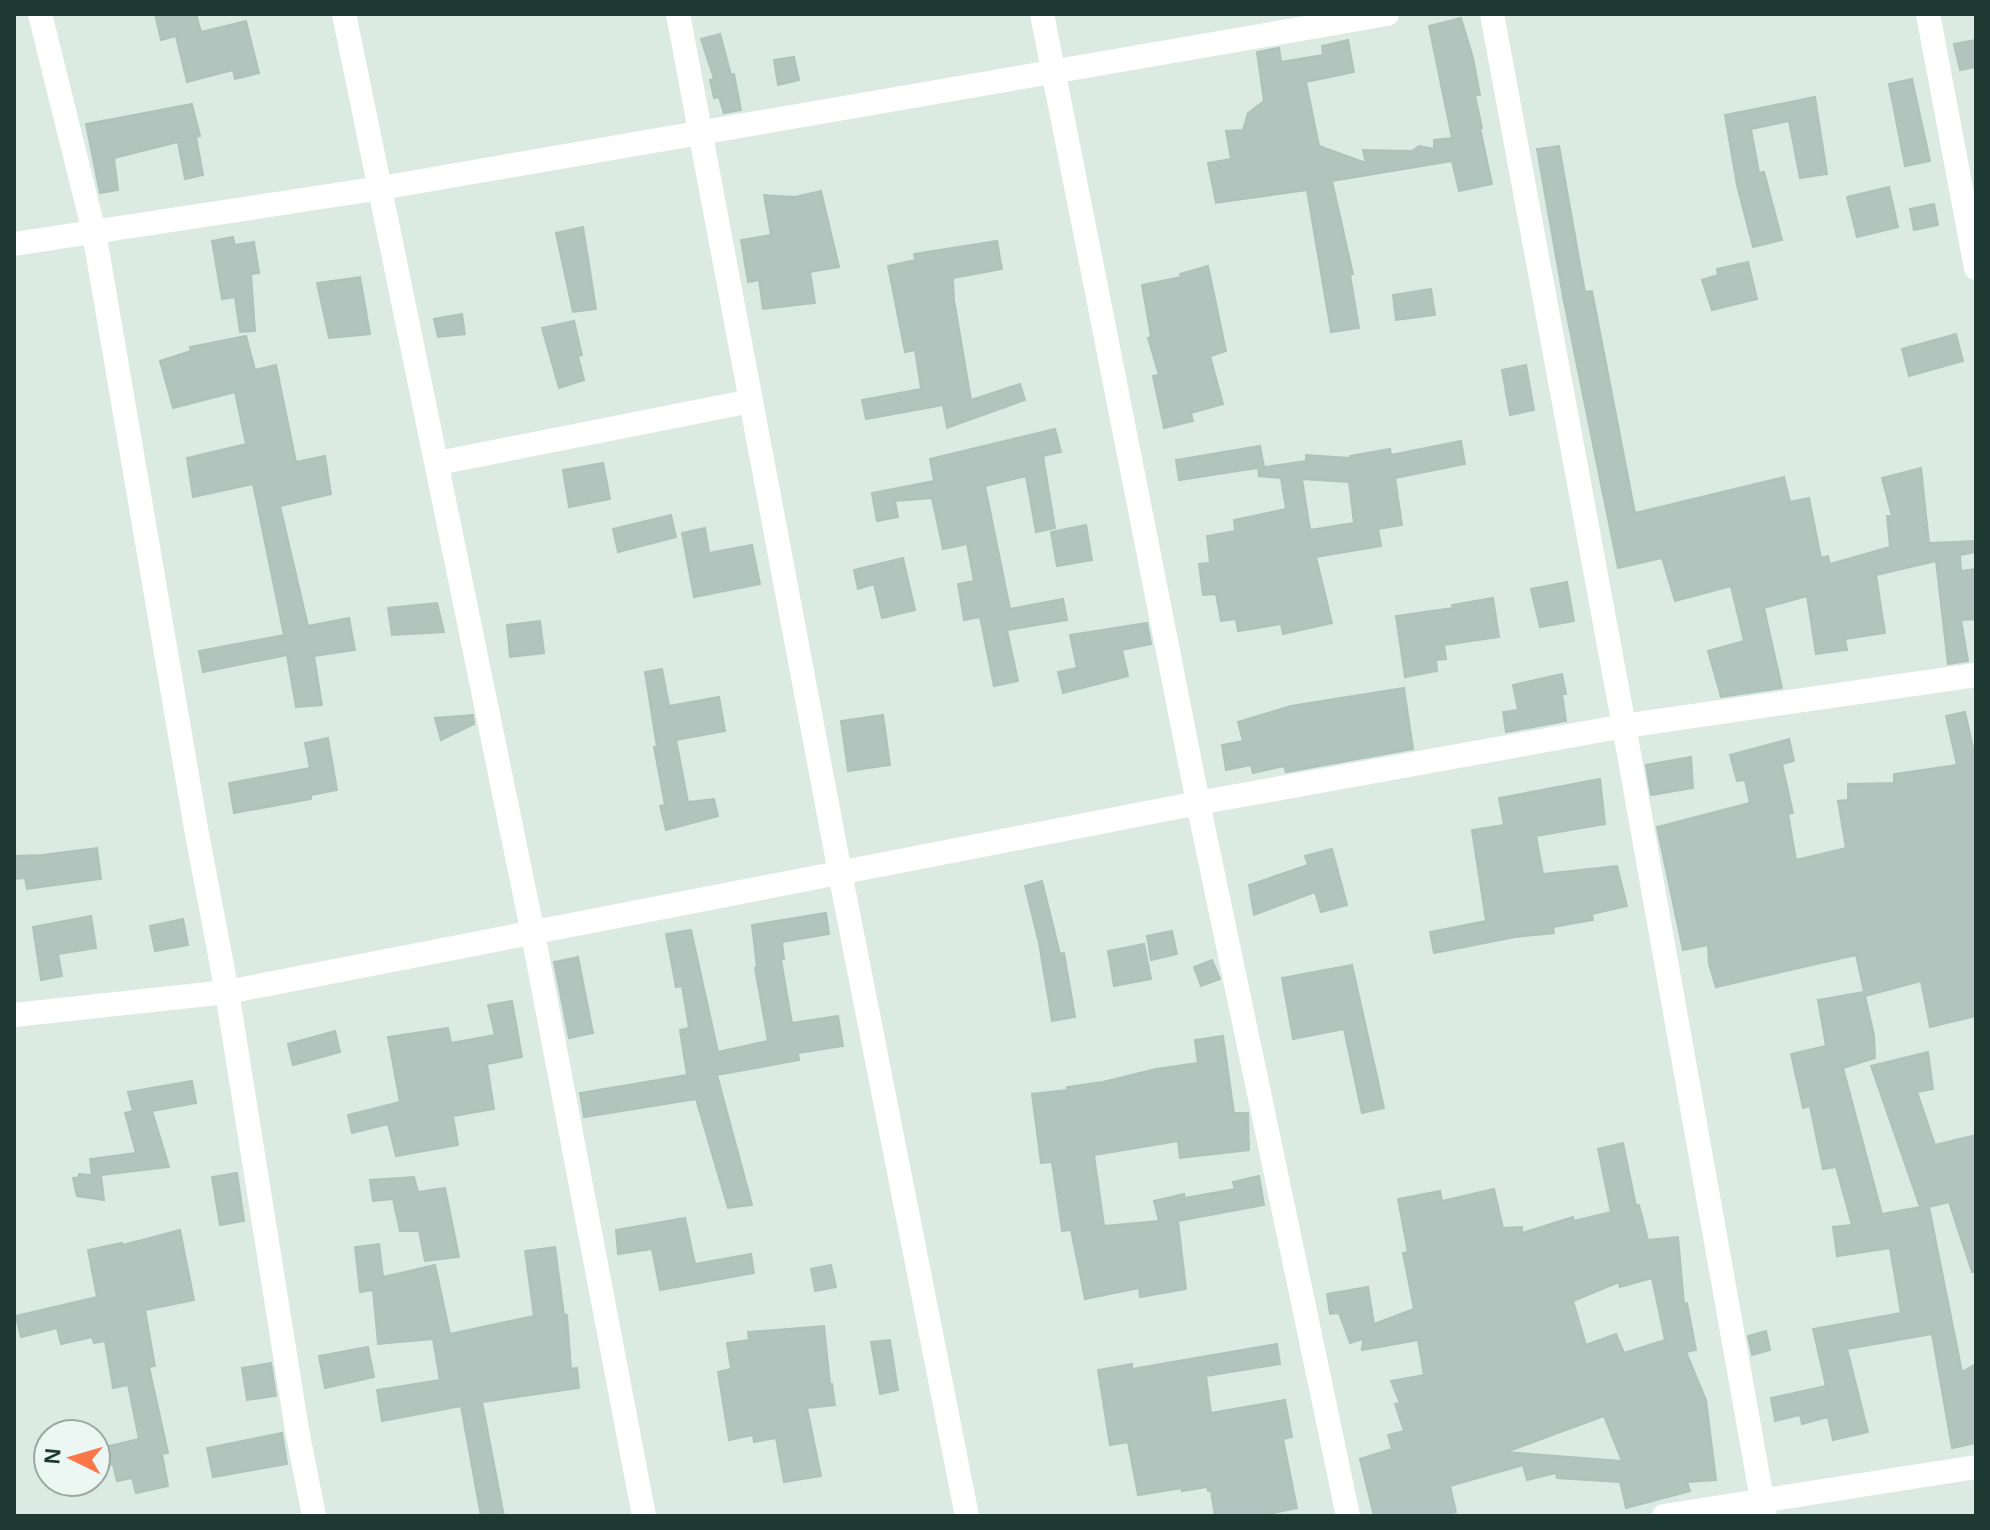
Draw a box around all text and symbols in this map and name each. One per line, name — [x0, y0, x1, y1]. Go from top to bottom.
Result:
north arrow — [32, 1418, 112, 1498]
text: N — [39, 1447, 66, 1465]

